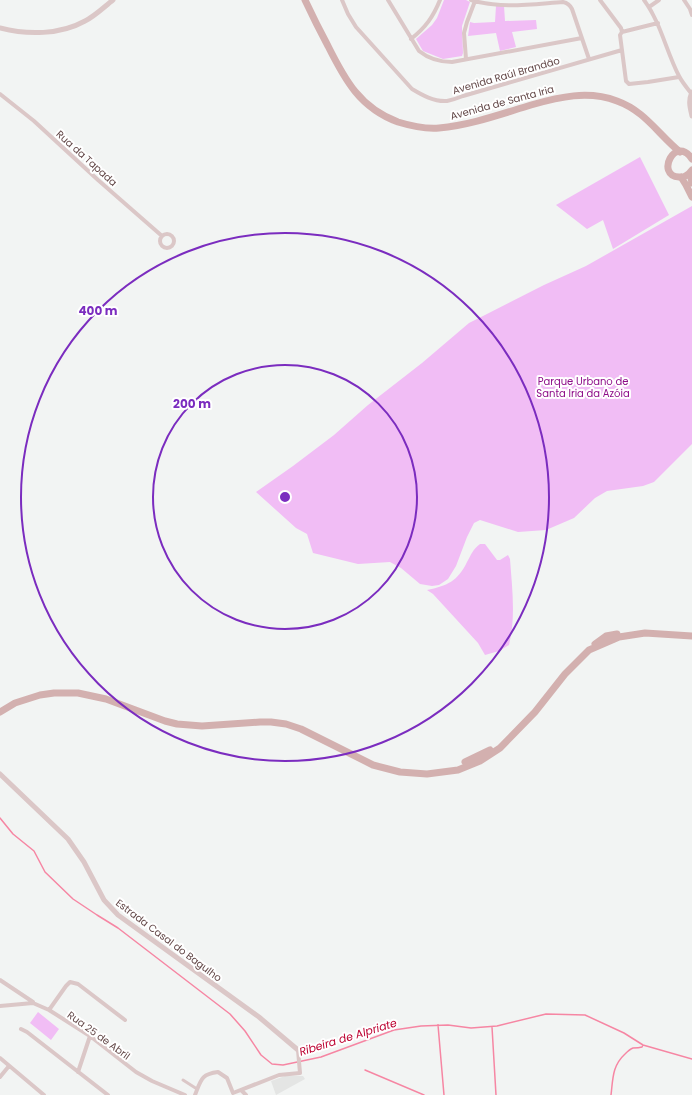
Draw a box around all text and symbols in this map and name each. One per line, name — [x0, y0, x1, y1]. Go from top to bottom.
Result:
street label: Avenida Raúl Brandão — [451, 53, 562, 98]
street label: Avenida de Santa Iria — [449, 81, 556, 124]
street label: Rua da Tapada — [53, 127, 120, 190]
text: 400 m — [78, 302, 118, 319]
park label: Parque Urbano de Santa Iria da Azóia — [536, 374, 630, 401]
text: 200 m — [173, 395, 211, 412]
centre of rings — [278, 490, 292, 504]
street label: Estrada Casal do Bagulho — [113, 895, 225, 985]
street label: Rua 25 de Abril — [64, 1007, 133, 1063]
water label: Ribeira de Alpriate — [297, 1014, 399, 1059]

